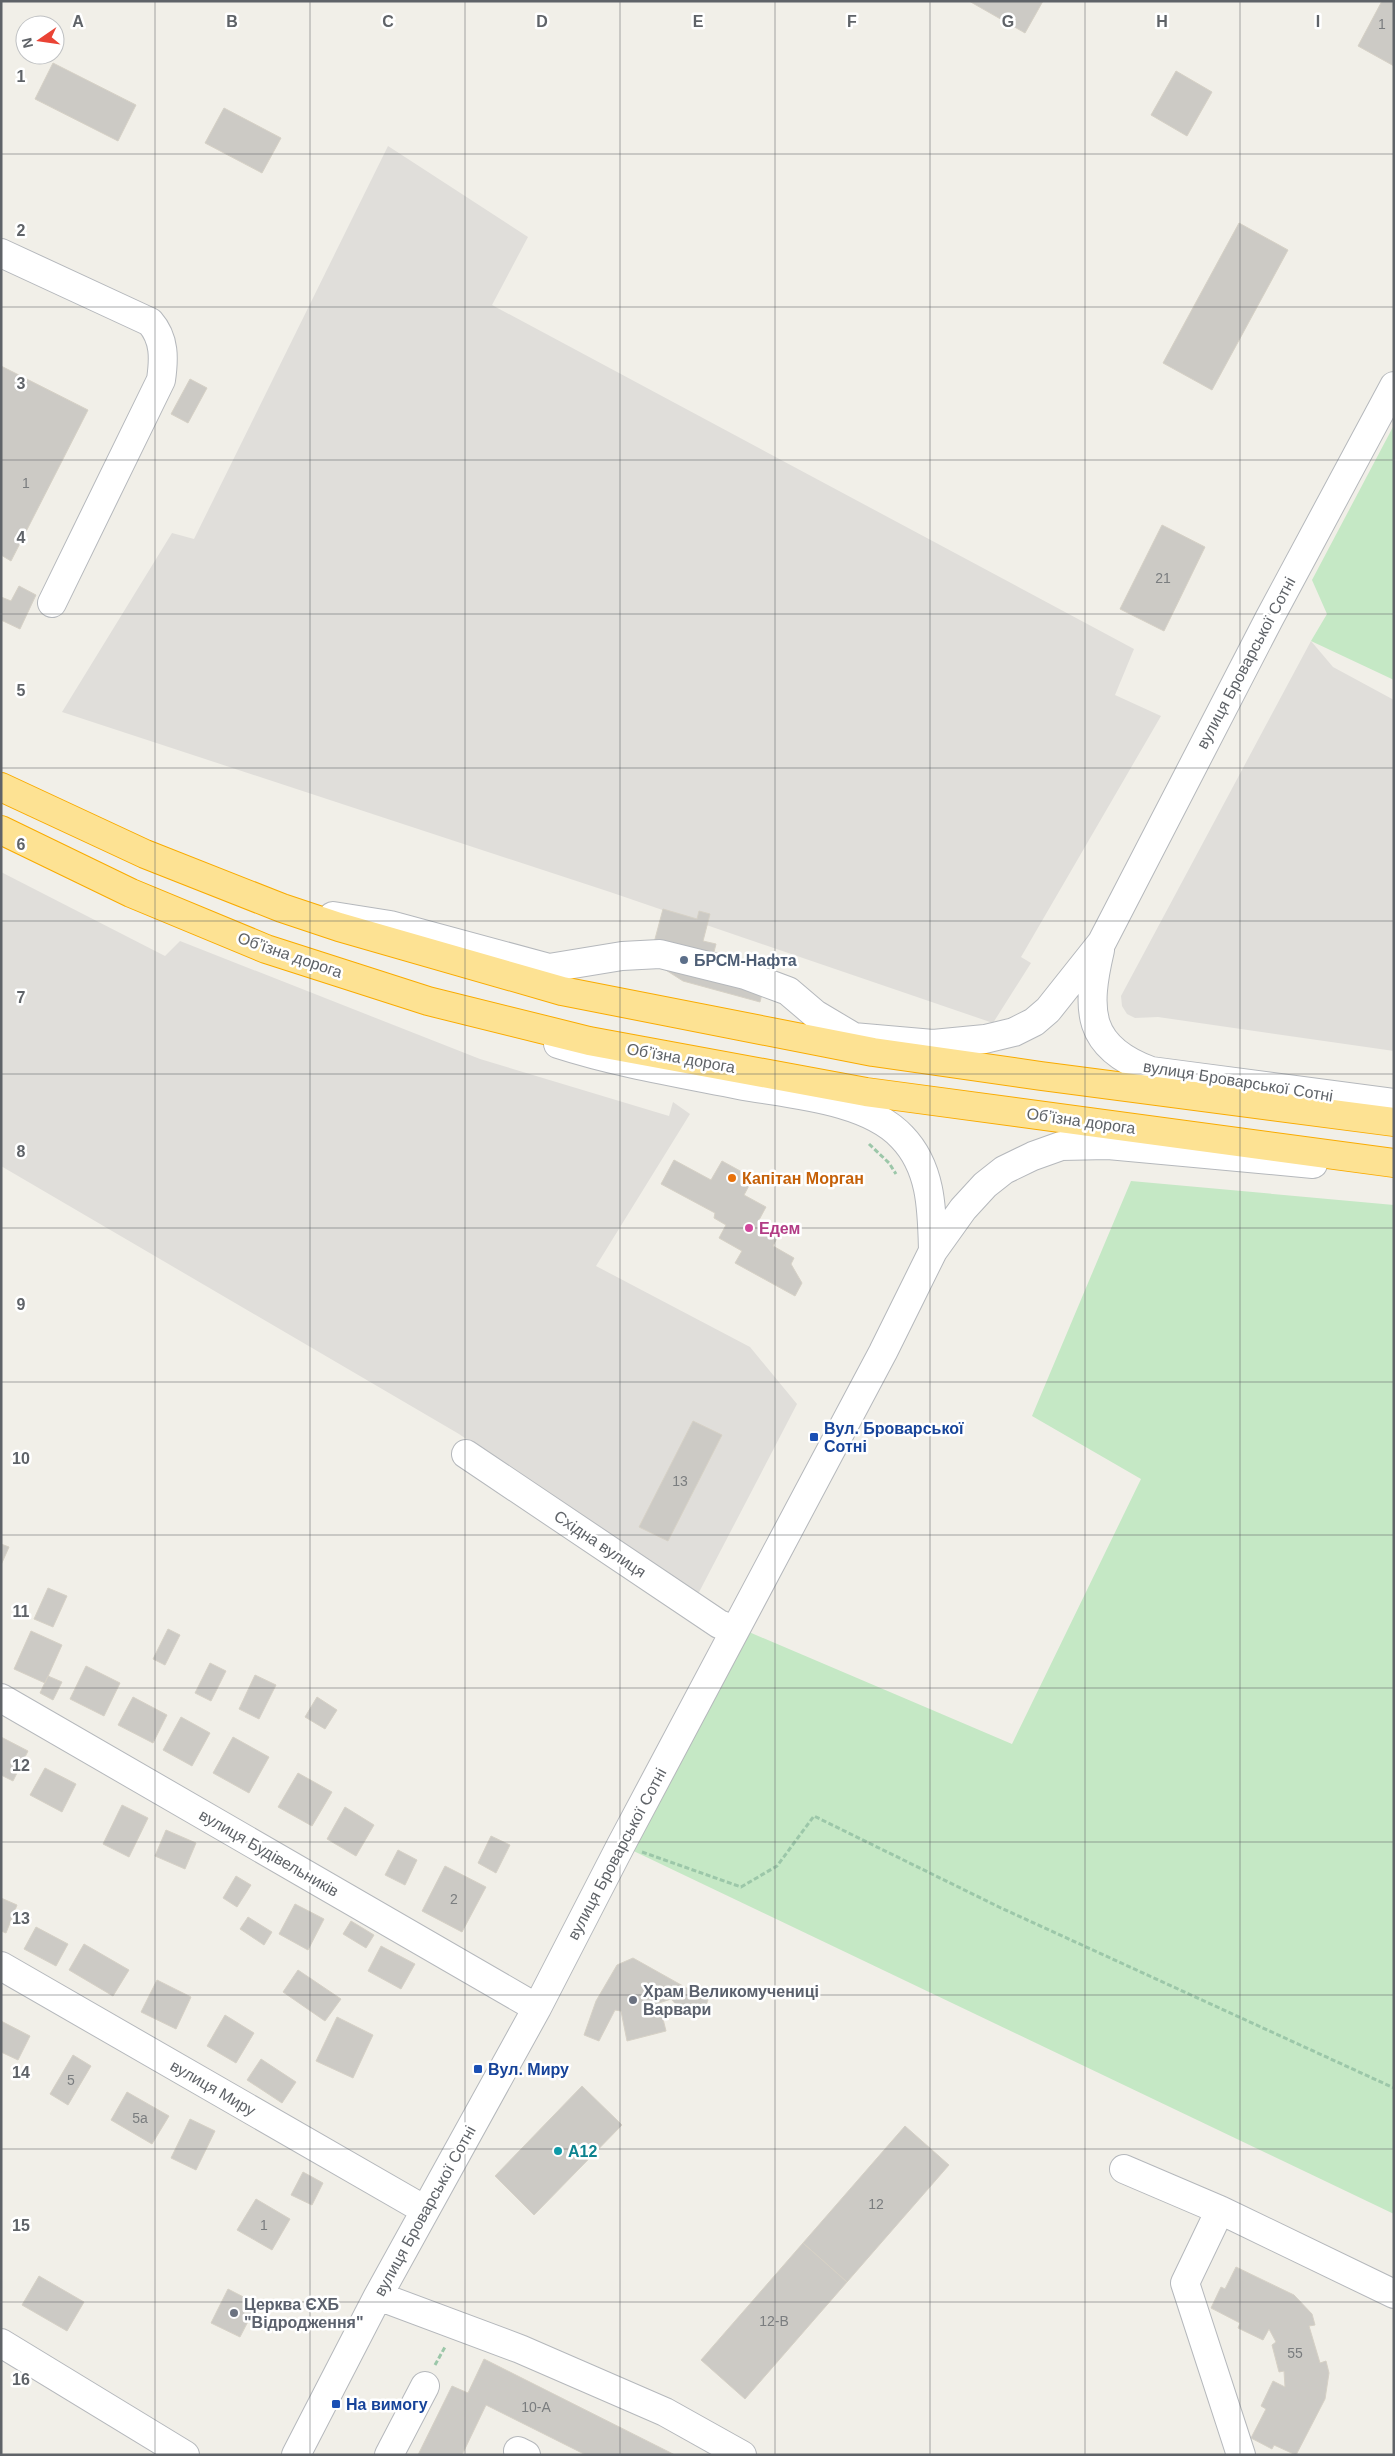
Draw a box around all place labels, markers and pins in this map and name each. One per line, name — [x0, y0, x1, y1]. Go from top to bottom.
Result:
place label: БРСМ-Нафта — [694, 952, 797, 969]
marker: БРСМ-Нафта — [678, 954, 690, 966]
place label: Капітан Морган — [742, 1170, 864, 1187]
marker: Капітан Морган — [726, 1172, 738, 1184]
place label: Едем — [759, 1220, 800, 1237]
marker: Едем — [743, 1222, 755, 1234]
place label: Вул. Броварської Cотні — [824, 1420, 964, 1455]
marker: Вул. Броварської Cотні — [808, 1431, 820, 1443]
place label: Храм Великомучениці Варвари — [643, 1983, 819, 2018]
marker: Храм Великомучениці Варвари — [627, 1994, 639, 2006]
place label: Вул. Миру — [488, 2061, 569, 2078]
marker: Вул. Миру — [472, 2063, 484, 2075]
place label: А12 — [568, 2143, 597, 2160]
marker: А12 — [552, 2145, 564, 2157]
place label: Церква ЄХБ "Відродження" — [244, 2296, 364, 2331]
marker: Церква ЄХБ "Відродження" — [228, 2307, 240, 2319]
place label: На вимогу — [346, 2396, 428, 2413]
marker: На вимогу — [330, 2398, 342, 2410]

